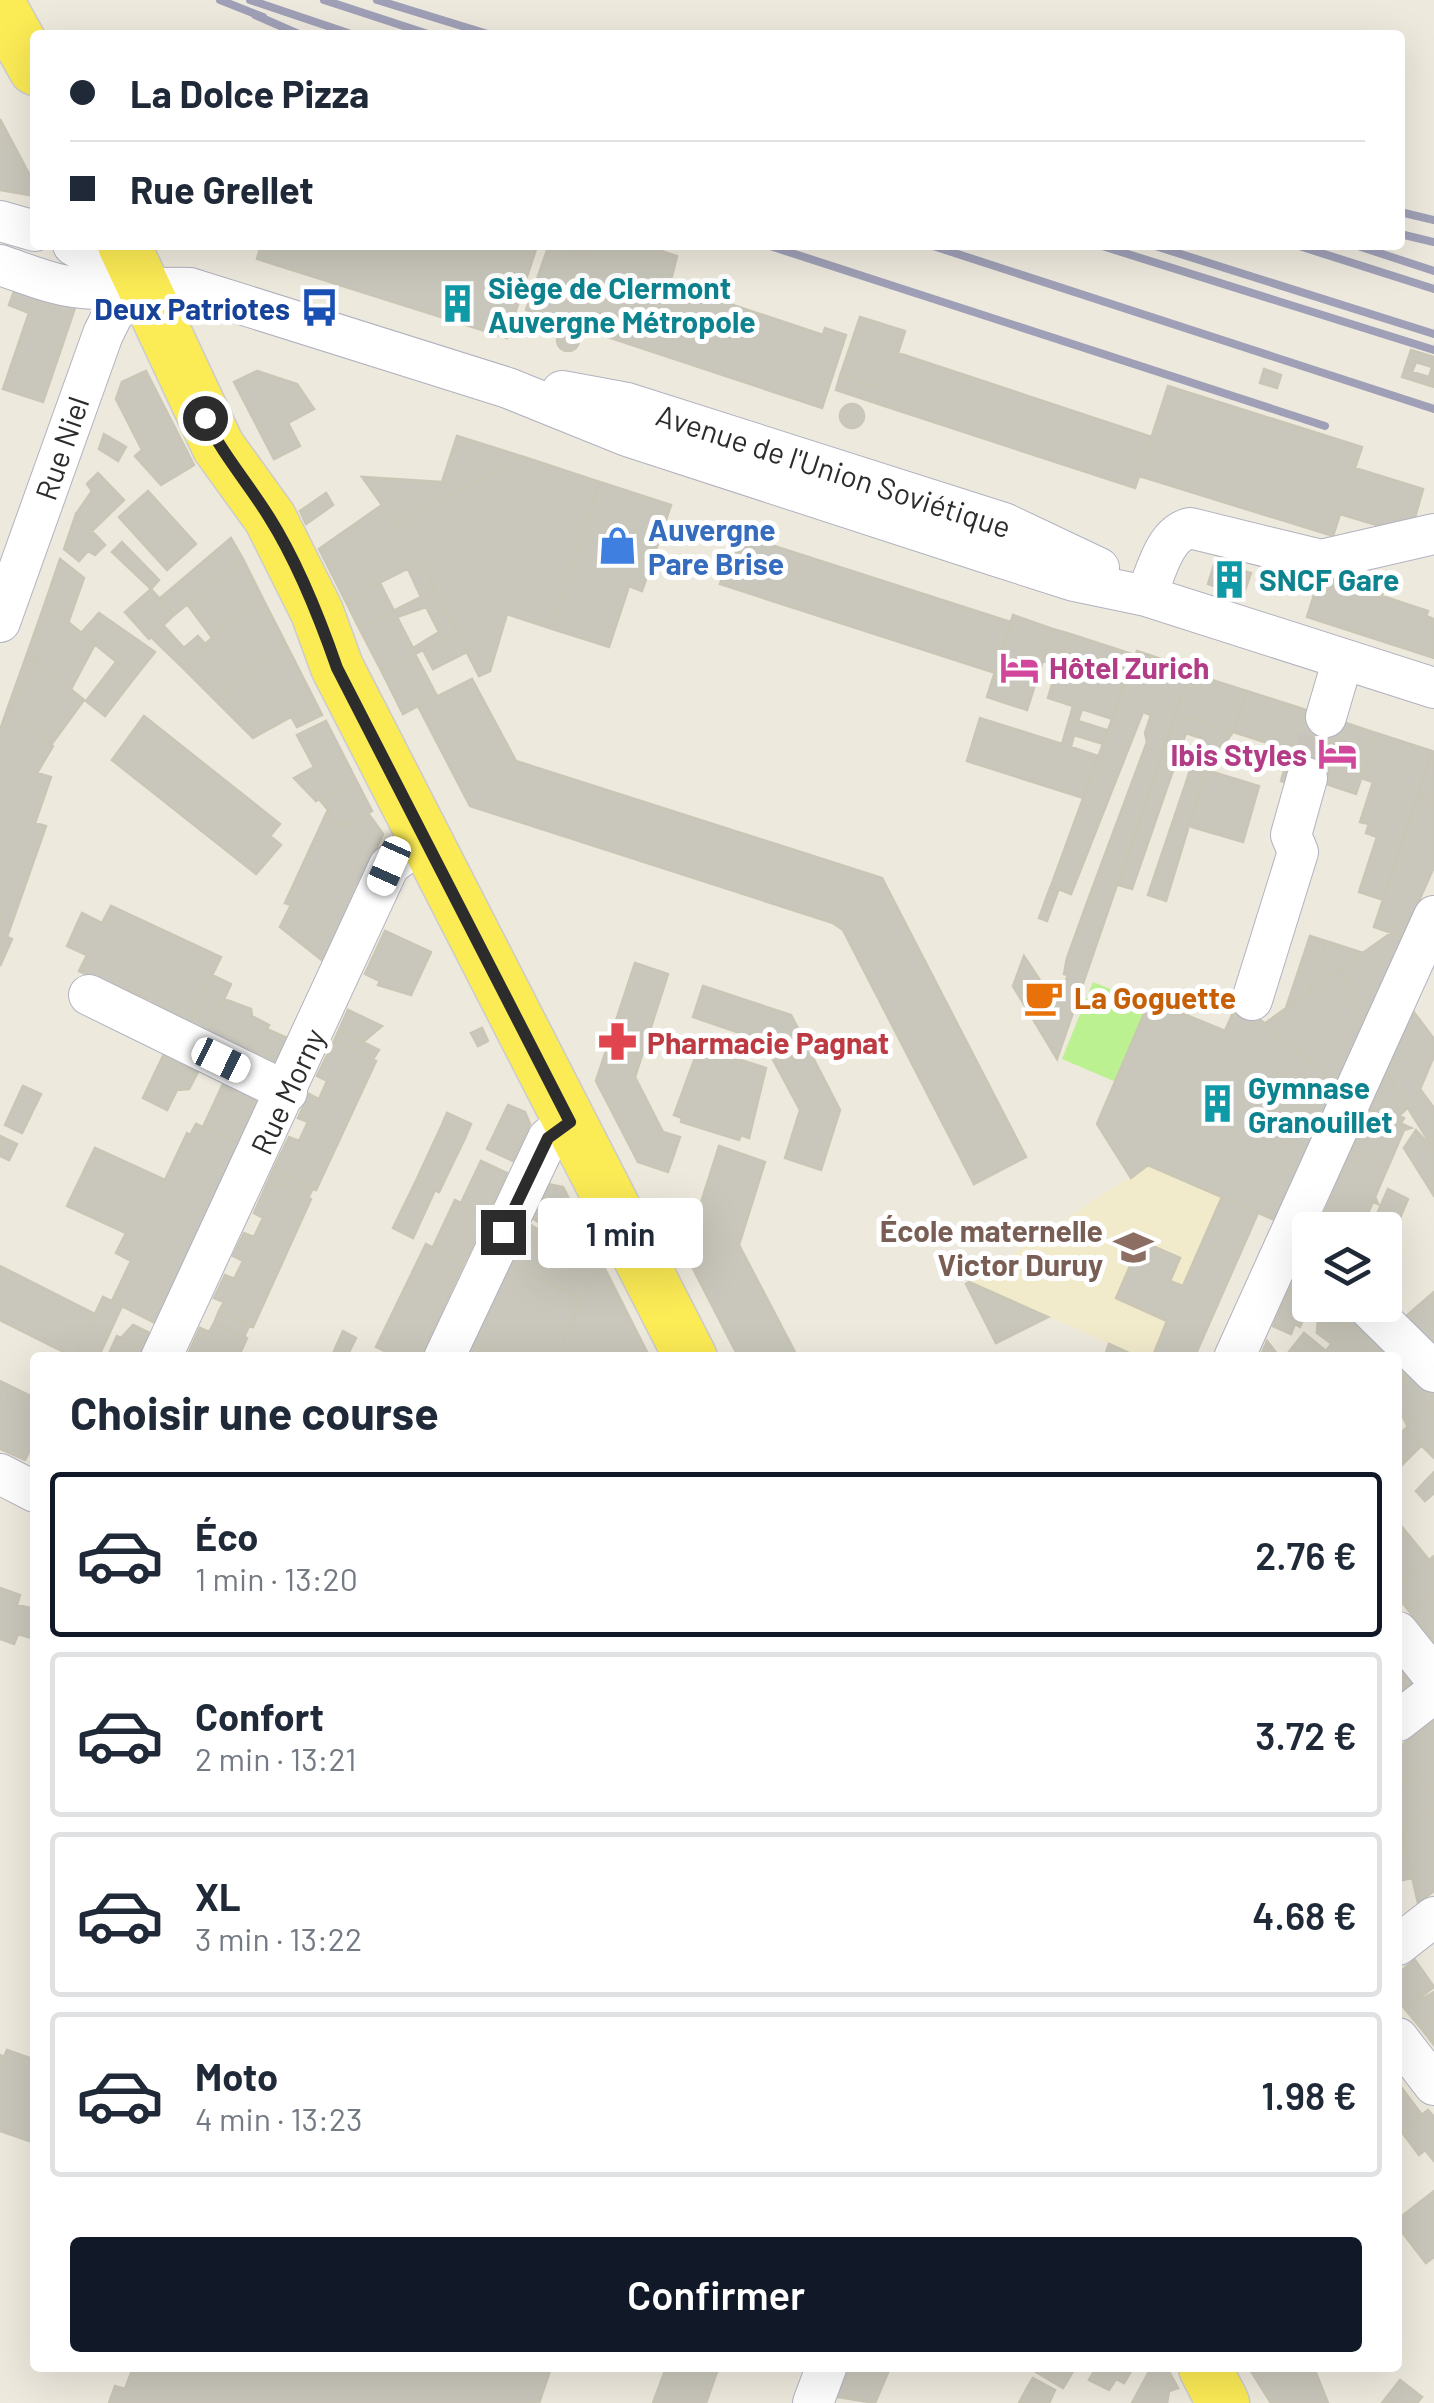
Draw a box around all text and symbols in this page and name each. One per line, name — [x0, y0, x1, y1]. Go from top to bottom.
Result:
text: La Dolce Pizza — [130, 70, 369, 116]
text: Rue Grellet — [130, 166, 314, 212]
place label: Siège de Clermont Auvergne Métropole — [488, 269, 756, 339]
building icon: Siège de Clermont Auvergne Métropole — [437, 283, 479, 325]
bus stop icon: Deux Patriotes — [299, 287, 341, 329]
place label: Deux Patriotes — [94, 290, 290, 326]
street label: Rue Niel — [27, 391, 95, 505]
route start — [183, 396, 228, 441]
street label: Avenue de l'Union Soviétique — [652, 396, 1016, 544]
place label: Auvergne Pare Brise — [648, 511, 784, 581]
shop icon: Auvergne Pare Brise — [597, 525, 639, 567]
building icon: SNCF Gare — [1208, 558, 1250, 600]
place label: SNCF Gare — [1259, 561, 1399, 597]
hotel icon: Hôtel Zurich — [998, 646, 1040, 688]
place label: Hôtel Zurich — [1049, 649, 1210, 685]
hotel icon: Ibis Styles — [1316, 733, 1358, 775]
place label: Ibis Styles — [1170, 736, 1307, 772]
car — [363, 832, 415, 900]
cafe icon: La Goguette — [1023, 976, 1065, 1018]
place label: La Goguette — [1074, 979, 1236, 1015]
pharmacy icon: Pharmacie Pagnat — [596, 1021, 638, 1063]
street label: Rue Morny — [242, 1022, 332, 1160]
place label: Pharmacie Pagnat — [647, 1024, 889, 1060]
car — [187, 1033, 255, 1087]
place label: Gymnase Granouillet — [1248, 1069, 1393, 1139]
building icon: Gymnase Granouillet — [1197, 1083, 1239, 1125]
callout: 1 min — [538, 1197, 703, 1267]
route end — [481, 1210, 526, 1255]
place label: École maternelle Victor Duruy — [880, 1212, 1103, 1282]
map controls — [1292, 1212, 1402, 1322]
button: layers — [1292, 1212, 1402, 1322]
text: 1 min — [586, 1214, 655, 1252]
school or university icon: École maternelle Victor Duruy — [1112, 1226, 1154, 1268]
text: Choisir une course — [70, 1385, 439, 1439]
icon: car — [75, 1510, 165, 1600]
text: Éco — [195, 1513, 259, 1559]
text: 2.76 € — [1255, 1532, 1357, 1578]
text: 1 min · 13:20 — [195, 1559, 358, 1597]
icon: car — [75, 1690, 165, 1780]
text: Confort — [195, 1693, 324, 1739]
text: 3.72 € — [1255, 1712, 1357, 1758]
text: 2 min · 13:21 — [195, 1739, 356, 1777]
icon: car — [75, 1870, 165, 1960]
text: XL — [195, 1873, 241, 1919]
text: 4.68 € — [1252, 1892, 1357, 1938]
text: 3 min · 13:22 — [195, 1919, 362, 1957]
icon: car — [75, 2050, 165, 2140]
text: Moto — [195, 2053, 278, 2099]
text: 1.98 € — [1261, 2072, 1357, 2118]
text: 4 min · 13:23 — [195, 2099, 362, 2137]
button: Confirmer — [70, 2237, 1362, 2352]

